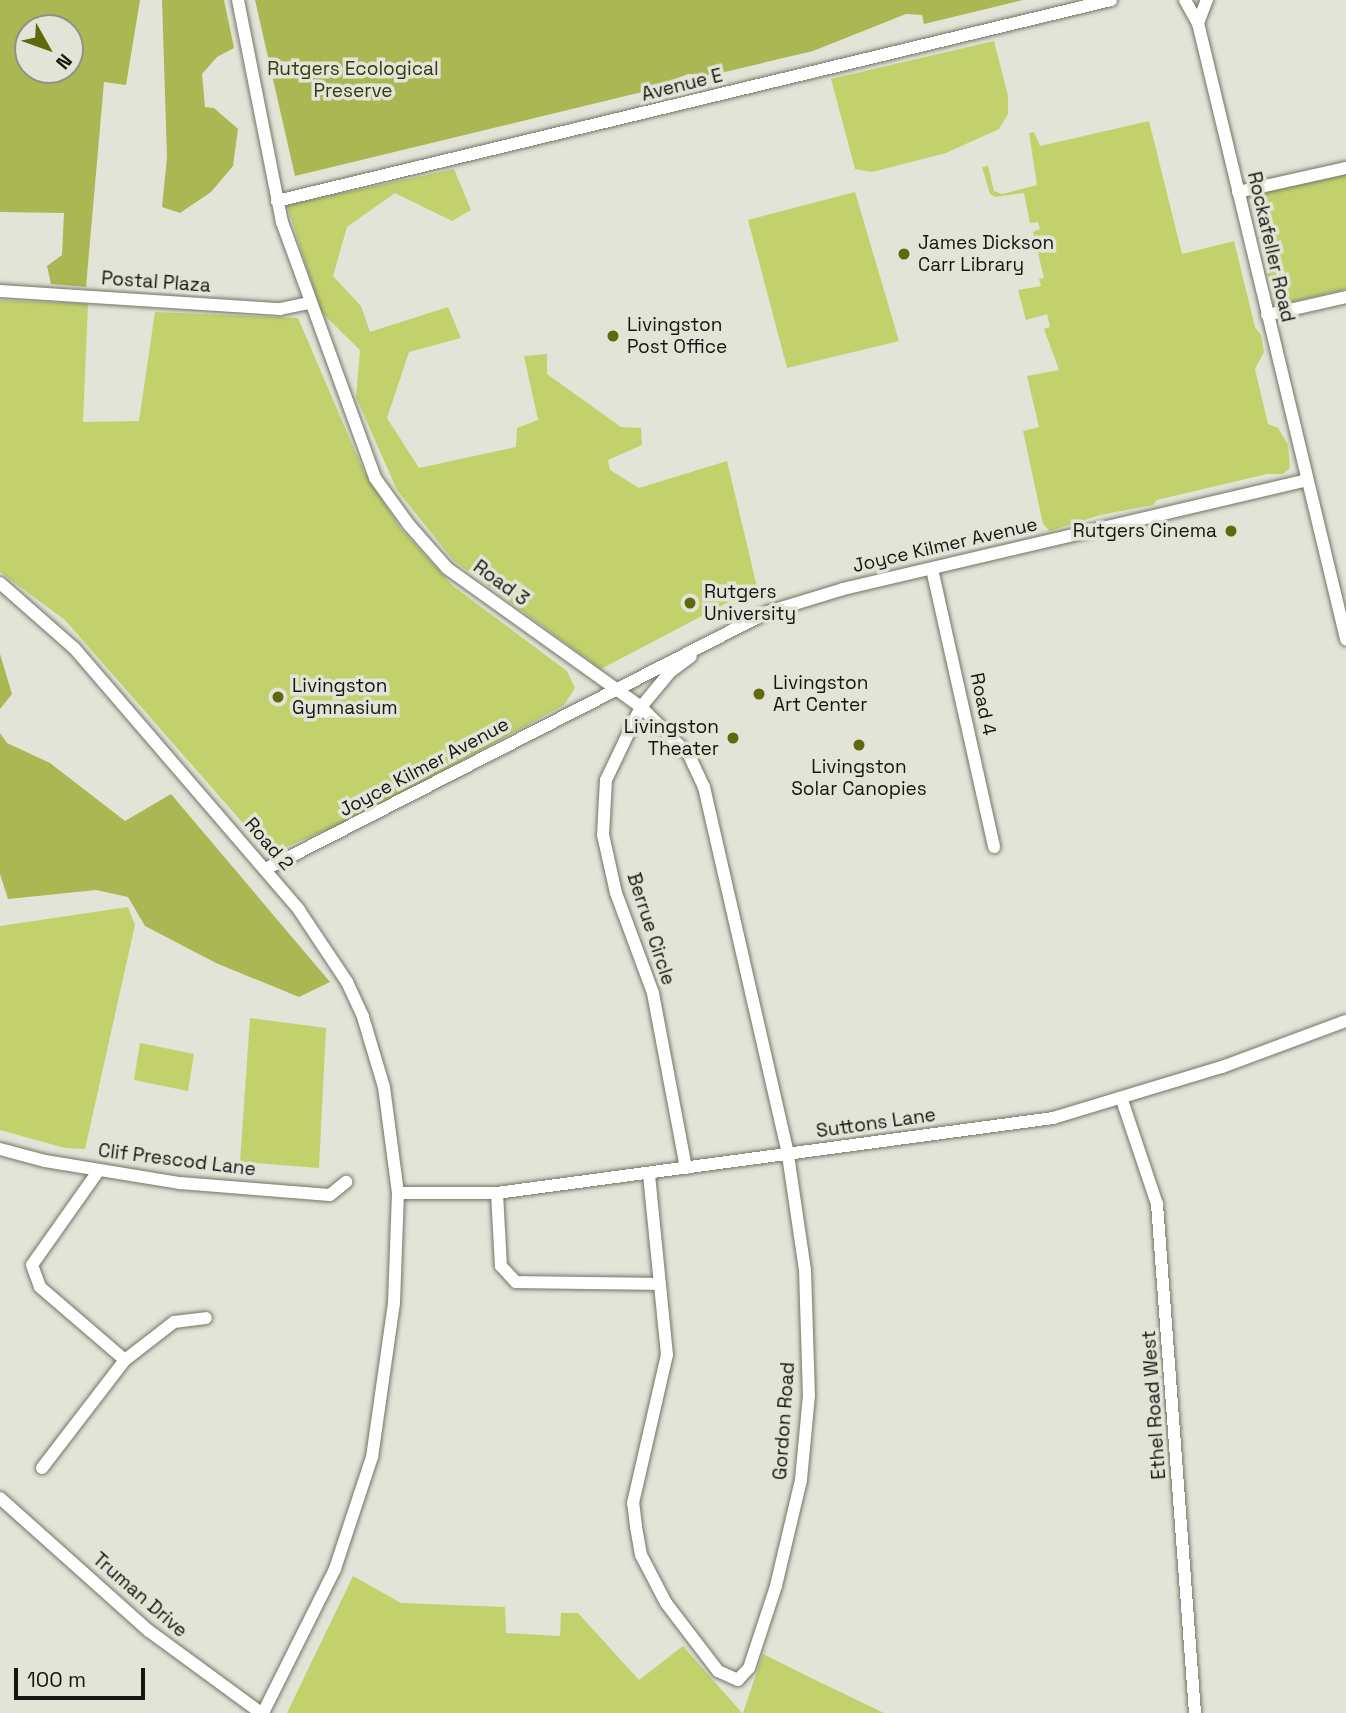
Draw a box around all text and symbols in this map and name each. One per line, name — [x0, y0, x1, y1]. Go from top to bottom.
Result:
north arrow — [14, 14, 84, 84]
text: N — [50, 49, 78, 74]
park label: Rutgers Ecological Preserve — [267, 58, 439, 102]
street label: Avenue E — [639, 64, 725, 106]
street label: Rockafeller Road — [1243, 169, 1299, 325]
place label: James Dickson Carr Library — [918, 232, 1054, 276]
marker: James Dickson Carr Library — [896, 246, 912, 262]
street label: Postal Plaza — [101, 267, 211, 297]
place label: Livingston Post Office — [627, 314, 727, 358]
marker: Livingston Post Office — [605, 328, 621, 344]
street label: Joyce Kilmer Avenue — [850, 513, 1040, 577]
place label: Rutgers Cinema — [1073, 520, 1217, 542]
marker: Rutgers Cinema — [1223, 523, 1239, 539]
street label: Road 3 — [469, 555, 533, 611]
place label: Rutgers University — [704, 581, 796, 625]
marker: Rutgers University — [682, 595, 698, 611]
street label: Road 4 — [965, 671, 1001, 737]
place label: Livingston Art Center — [773, 672, 868, 716]
place label: Livingston Gymnasium — [292, 675, 398, 719]
marker: Livingston Art Center — [751, 686, 767, 702]
marker: Livingston Gymnasium — [270, 689, 286, 705]
street label: Joyce Kilmer Avenue — [335, 713, 513, 821]
place label: Livingston Theater — [624, 716, 719, 760]
marker: Livingston Theater — [725, 730, 741, 746]
marker: Livingston Solar Canopies — [851, 737, 867, 753]
place label: Livingston Solar Canopies — [791, 756, 927, 800]
street label: Road 2 — [240, 813, 298, 875]
street label: Berrue Circle — [622, 870, 680, 988]
street label: Suttons Lane — [815, 1103, 937, 1143]
street label: Clif Prescod Lane — [97, 1139, 257, 1181]
street label: Ethel Road West — [1137, 1330, 1171, 1480]
street label: Gordon Road — [769, 1361, 799, 1481]
street label: Truman Drive — [88, 1548, 192, 1642]
scale bar — [18, 1654, 149, 1698]
text: 100 m — [27, 1666, 86, 1693]

